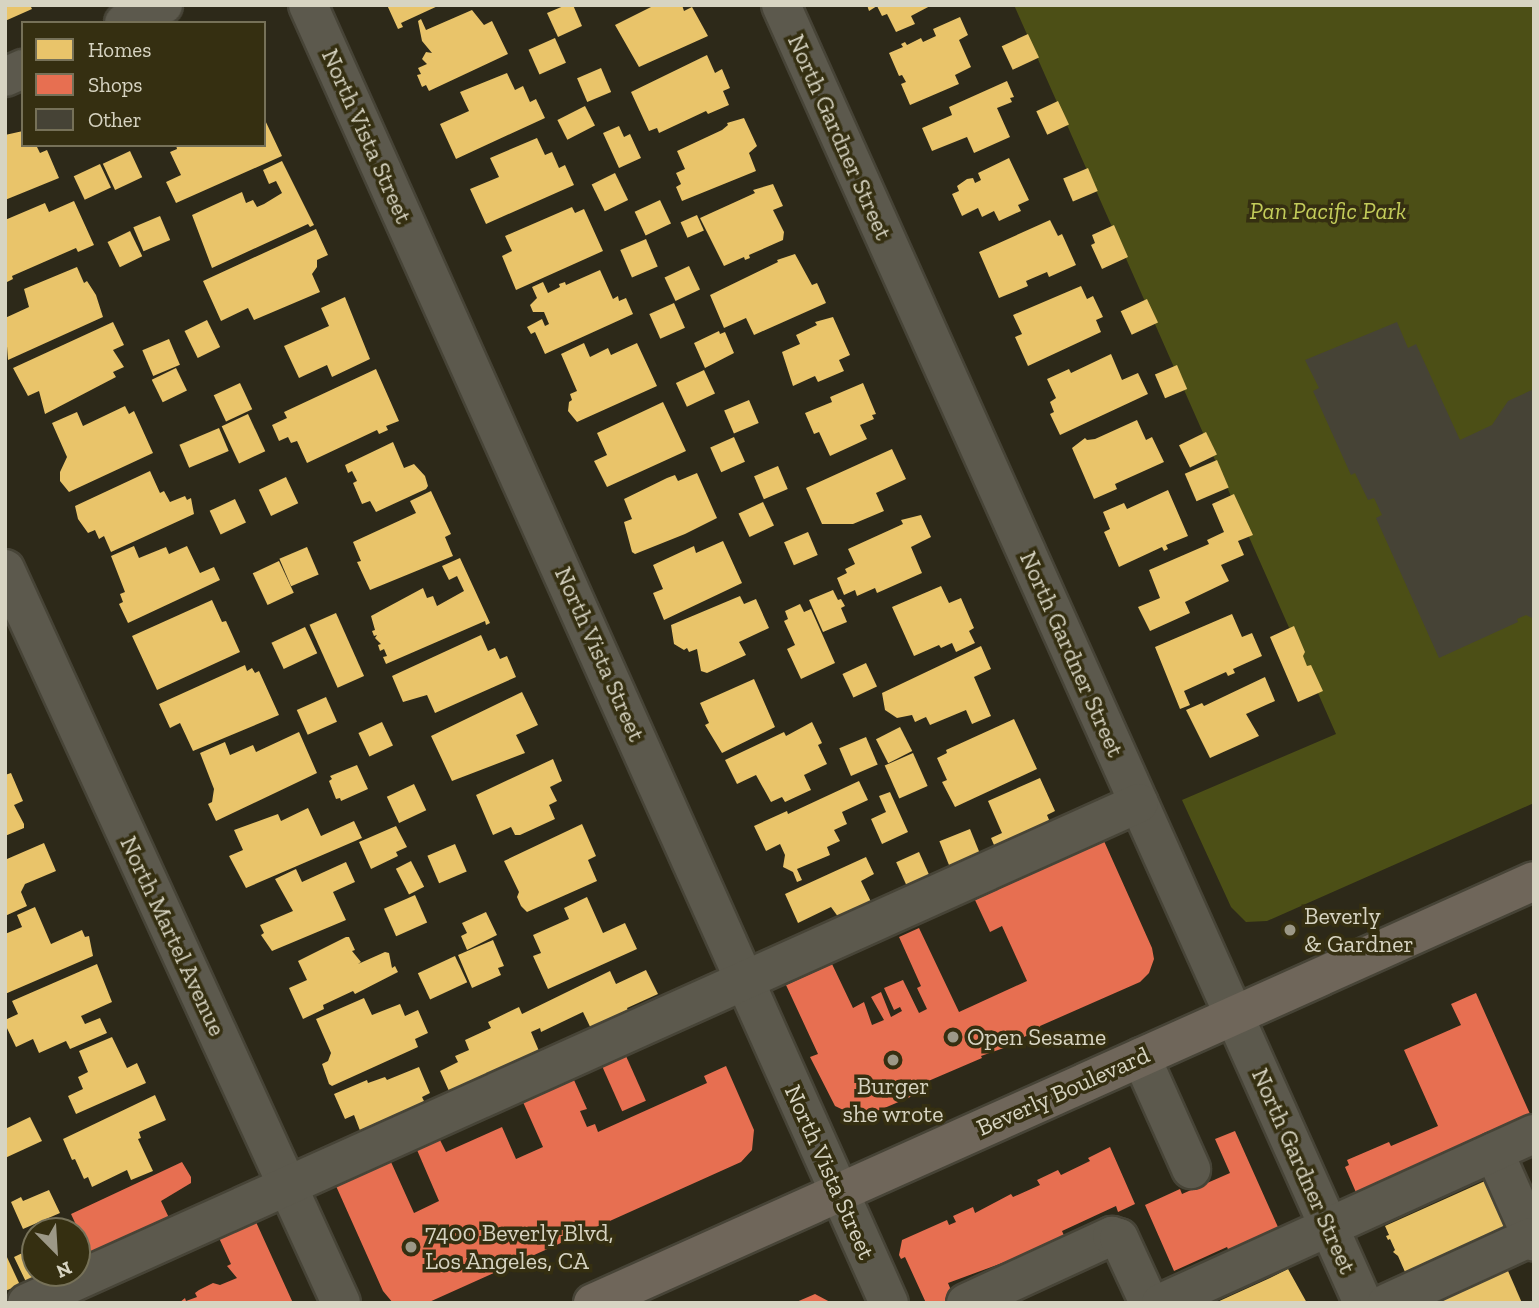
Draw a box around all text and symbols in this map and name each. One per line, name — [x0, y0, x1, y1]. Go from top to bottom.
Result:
legend — [21, 21, 266, 147]
street label: North Gardner Street — [782, 29, 898, 245]
text: Homes — [88, 37, 151, 62]
street label: North Vista Street — [315, 44, 419, 228]
text: Shops — [88, 72, 142, 97]
text: Other — [88, 107, 142, 132]
park label: Pan Pacific Park — [1249, 197, 1407, 225]
street label: North Gardner Street — [1014, 546, 1130, 762]
street label: North Vista Street — [548, 562, 652, 746]
street label: North Martel Avenue — [114, 831, 232, 1041]
place label: Beverly & Gardner — [1304, 902, 1414, 958]
marker: Beverly & Gardner — [1282, 922, 1298, 938]
place label: Open Sesame — [967, 1023, 1106, 1051]
marker: Open Sesame — [945, 1029, 961, 1045]
street label: Beverly Boulevard — [972, 1040, 1154, 1142]
marker: Burger she wrote — [885, 1052, 901, 1068]
street label: North Gardner Street — [1246, 1063, 1362, 1279]
place label: Burger she wrote — [842, 1072, 944, 1128]
street label: North Vista Street — [778, 1080, 882, 1264]
north arrow — [21, 1217, 91, 1287]
place label: 7400 Beverly Blvd, Los Angeles, CA — [425, 1219, 614, 1275]
marker: 7400 Beverly Blvd, Los Angeles, CA — [403, 1239, 419, 1255]
text: N — [53, 1256, 75, 1283]

